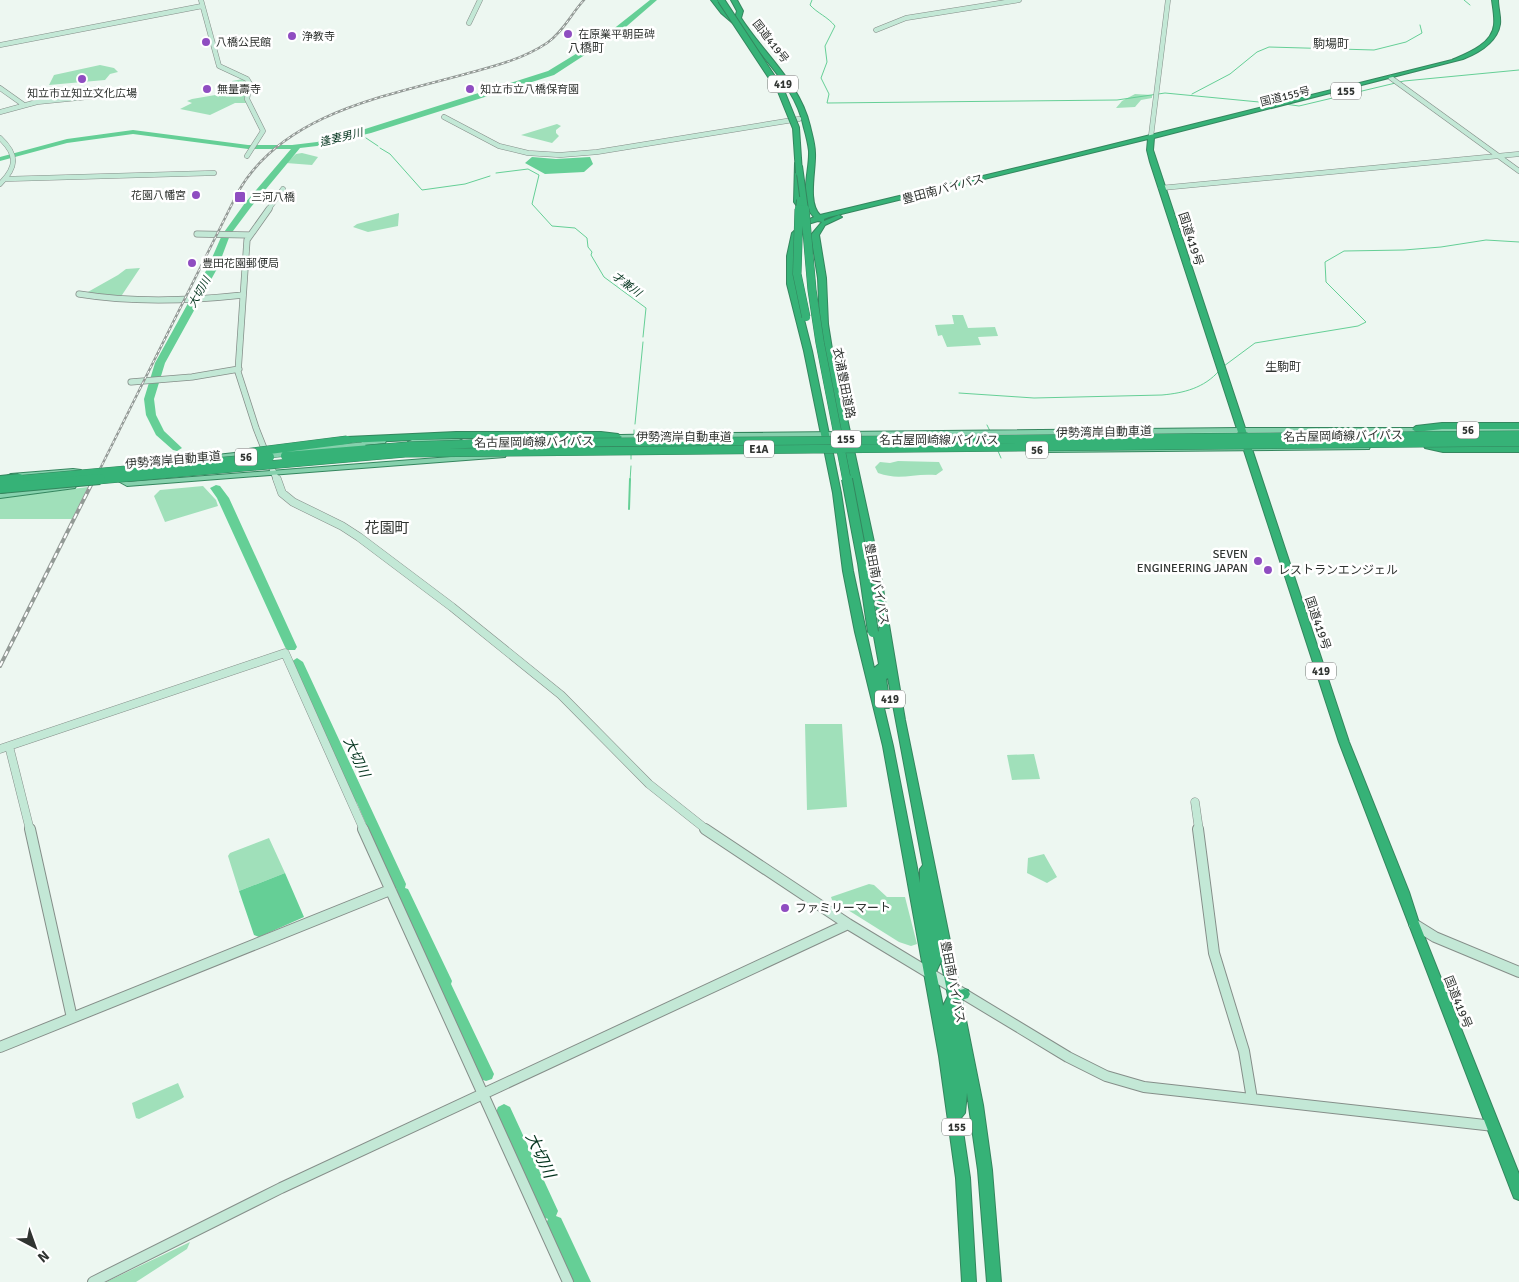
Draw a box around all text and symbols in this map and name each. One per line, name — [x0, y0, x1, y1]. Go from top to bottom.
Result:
street label: 国道419号 — [750, 17, 791, 65]
marker: 在原業平朝臣碑 — [562, 28, 574, 40]
place label: 在原業平朝臣碑 — [578, 28, 655, 41]
marker: 浄教寺 — [286, 30, 298, 42]
place label: 浄教寺 — [302, 30, 335, 43]
marker: 八橋公民館 — [200, 36, 212, 48]
place label: 八橋公民館 — [216, 36, 271, 49]
district label: 駒場町 — [1313, 37, 1349, 52]
district label: 八橋町 — [568, 41, 604, 56]
marker: 知立市立知立文化広場 — [76, 73, 88, 85]
road number: 419 — [768, 76, 798, 92]
road number: 155 — [1331, 82, 1361, 100]
marker: 無量壽寺 — [201, 83, 213, 95]
place label: 無量壽寺 — [217, 83, 261, 96]
marker: 知立市立八橋保育園 — [464, 83, 476, 95]
place label: 知立市立八橋保育園 — [480, 83, 579, 96]
street label: 国道155号 — [1259, 84, 1311, 109]
place label: 知立市立知立文化広場 — [27, 87, 137, 100]
water label: 逢妻男川 — [318, 126, 365, 149]
street label: 豊田南バイパス — [901, 171, 986, 208]
place label: 花園八幡宮 — [131, 189, 186, 202]
marker: 花園八幡宮 — [190, 189, 202, 201]
marker: 三河八橋 — [233, 190, 247, 204]
place label: 三河八橋 — [251, 191, 295, 204]
street label: 国道419号 — [1175, 210, 1206, 268]
marker: 豊田花園郵便局 — [186, 257, 198, 269]
place label: 豊田花園郵便局 — [202, 257, 279, 270]
water label: 才兼川 — [610, 269, 645, 300]
water label: 大切川 — [186, 274, 214, 310]
street label: 衣浦豊田道路 — [829, 346, 858, 420]
district label: 生駒町 — [1265, 360, 1301, 375]
road number: 56 — [1457, 422, 1479, 438]
street label: 伊勢湾岸自動車道 — [1056, 424, 1152, 441]
street label: 名古屋岡崎線バイパス — [1283, 428, 1403, 445]
street label: 伊勢湾岸自動車道 — [636, 430, 732, 445]
road number: 155 — [831, 430, 861, 448]
street label: 名古屋岡崎線バイパス — [879, 433, 999, 448]
street label: 名古屋岡崎線バイパス — [474, 434, 594, 451]
road number: E1A — [744, 440, 774, 458]
road number: 56 — [1026, 442, 1048, 458]
road number: 56 — [235, 448, 257, 466]
street label: 伊勢湾岸自動車道 — [125, 449, 222, 472]
district label: 花園町 — [364, 519, 410, 537]
street label: 豊田南バイパス — [861, 542, 892, 627]
place label: SEVEN ENGINEERING JAPAN — [1137, 547, 1248, 576]
marker: SEVEN ENGINEERING JAPAN — [1252, 555, 1264, 567]
place label: レストランエンジェル — [1278, 563, 1398, 578]
marker: レストランエンジェル — [1262, 564, 1274, 576]
street label: 国道419号 — [1301, 595, 1334, 652]
road number: 419 — [1306, 662, 1336, 679]
road number: 419 — [875, 691, 905, 708]
water label: 大切川 — [340, 735, 374, 782]
place label: ファミリーマート — [795, 901, 891, 916]
marker: ファミリーマート — [779, 902, 791, 914]
street label: 豊田南バイパス — [937, 940, 968, 1025]
street label: 国道419号 — [1440, 974, 1475, 1031]
road number: 155 — [942, 1118, 972, 1136]
water label: 大切川 — [521, 1129, 560, 1183]
north arrow — [10, 1222, 60, 1272]
text: N — [34, 1247, 52, 1266]

